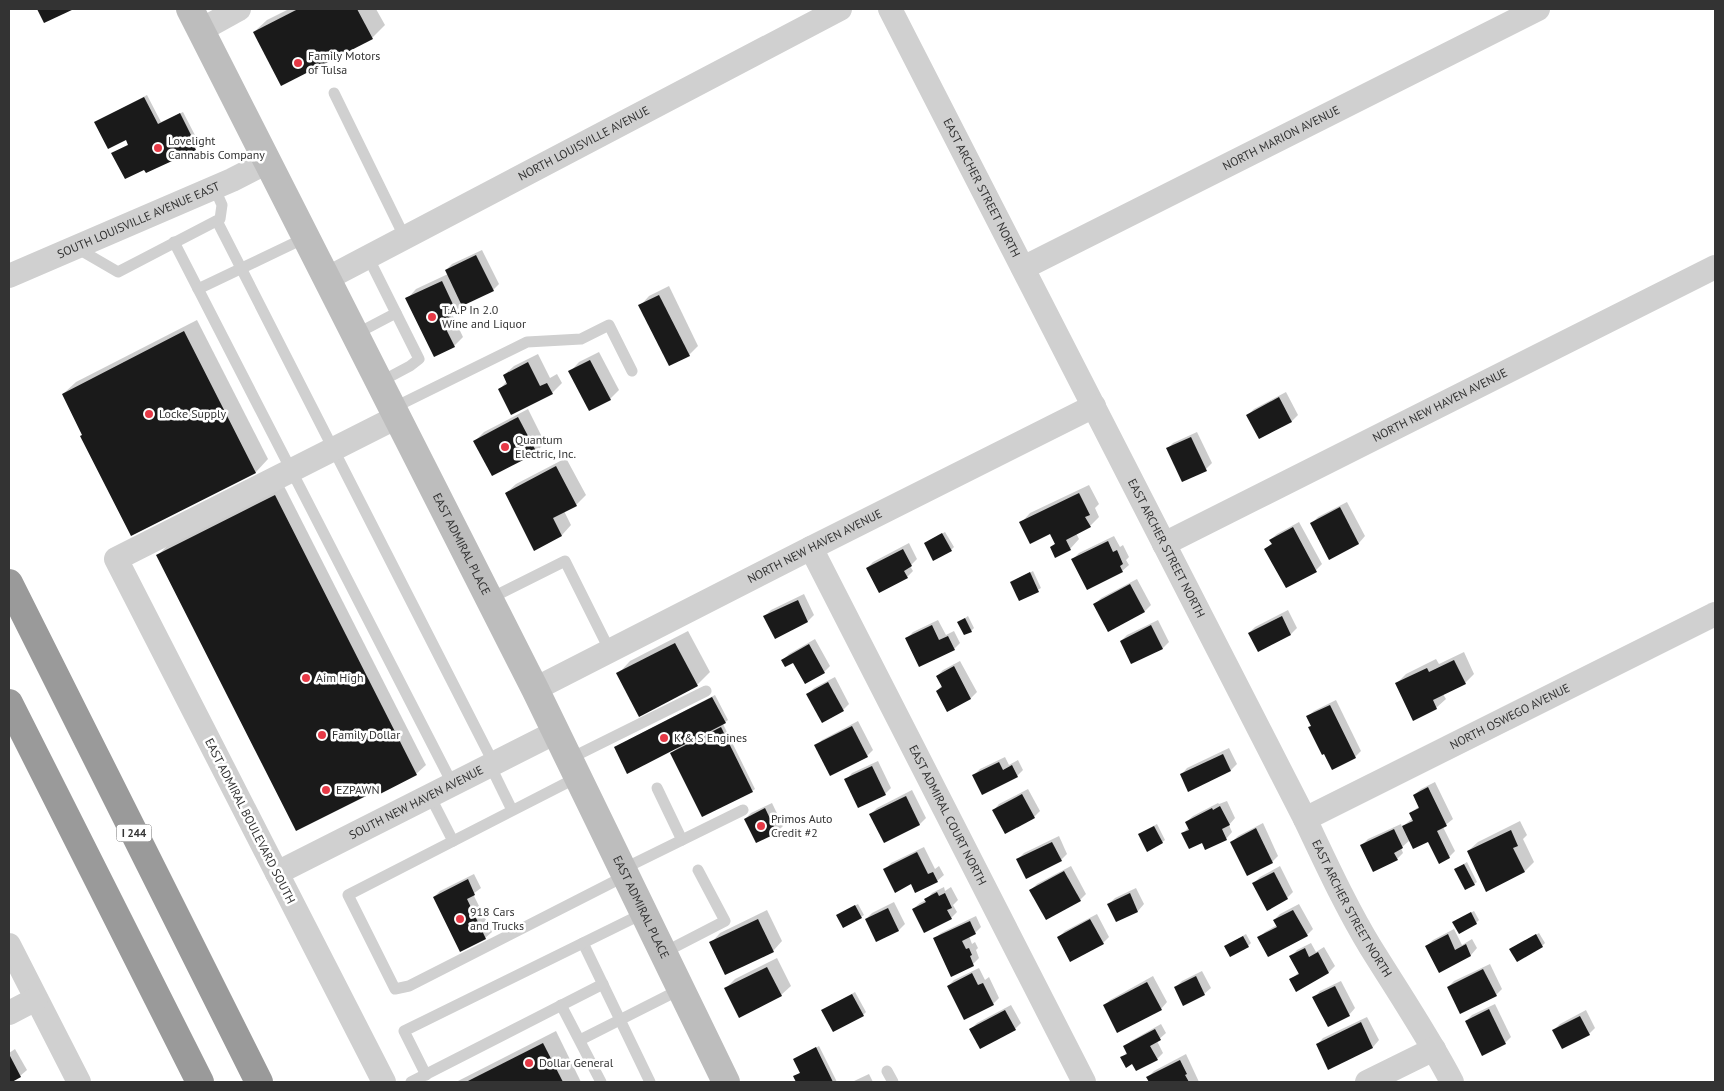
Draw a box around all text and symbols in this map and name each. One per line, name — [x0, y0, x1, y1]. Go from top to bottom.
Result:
place label: Family Motors of Tulsa — [308, 48, 380, 77]
marker: Family Motors of Tulsa — [292, 57, 304, 69]
street label: NORTH MARION AVENUE — [1220, 102, 1342, 173]
street label: NORTH LOUISVILLE AVENUE — [515, 103, 652, 184]
street label: EAST ARCHER STREET NORTH — [940, 116, 1024, 260]
place label: Lovelight Cannabis Company — [168, 133, 265, 162]
marker: Lovelight Cannabis Company — [152, 142, 164, 154]
street label: SOUTH LOUISVILLE AVENUE EAST — [55, 178, 222, 261]
place label: T.A.P In 2.0 Wine and Liquor — [442, 302, 526, 331]
marker: T.A.P In 2.0 Wine and Liquor — [426, 311, 438, 323]
street label: NORTH NEW HAVEN AVENUE — [1370, 365, 1510, 445]
place label: Locke Supply — [159, 406, 227, 421]
marker: Locke Supply — [143, 408, 155, 420]
place label: Quantum Electric, Inc. — [515, 432, 576, 461]
marker: Quantum Electric, Inc. — [499, 441, 511, 453]
street label: EAST ARCHER STREET NORTH — [1125, 476, 1209, 620]
street label: EAST ADMIRAL PLACE — [430, 490, 494, 597]
street label: NORTH NEW HAVEN AVENUE — [745, 506, 884, 586]
place label: Aim High — [316, 670, 363, 685]
marker: Aim High — [300, 672, 312, 684]
street label: NORTH OSWEGO AVENUE — [1447, 680, 1572, 752]
place label: Family Dollar — [332, 727, 400, 742]
marker: Family Dollar — [316, 729, 328, 741]
place label: K & S Engines — [674, 730, 747, 745]
marker: K & S Engines — [658, 732, 670, 744]
street label: EAST ADMIRAL BOULEVARD SOUTH — [202, 736, 299, 906]
street label: EAST ADMIRAL COURT NORTH — [906, 742, 990, 887]
street label: SOUTH NEW HAVEN AVENUE — [346, 762, 486, 842]
place label: EZPAWN — [336, 782, 380, 797]
marker: EZPAWN — [320, 784, 332, 796]
place label: Primos Auto Credit #2 — [771, 811, 833, 840]
marker: Primos Auto Credit #2 — [755, 820, 767, 832]
road number: I 244 — [116, 824, 152, 841]
street label: EAST ARCHER STREET NORTH — [1309, 837, 1395, 980]
street label: EAST ADMIRAL PLACE — [610, 853, 673, 961]
place label: 918 Cars and Trucks — [470, 904, 524, 933]
marker: 918 Cars and Trucks — [454, 913, 466, 925]
place label: Dollar General — [539, 1055, 614, 1070]
marker: Dollar General — [523, 1057, 535, 1069]

